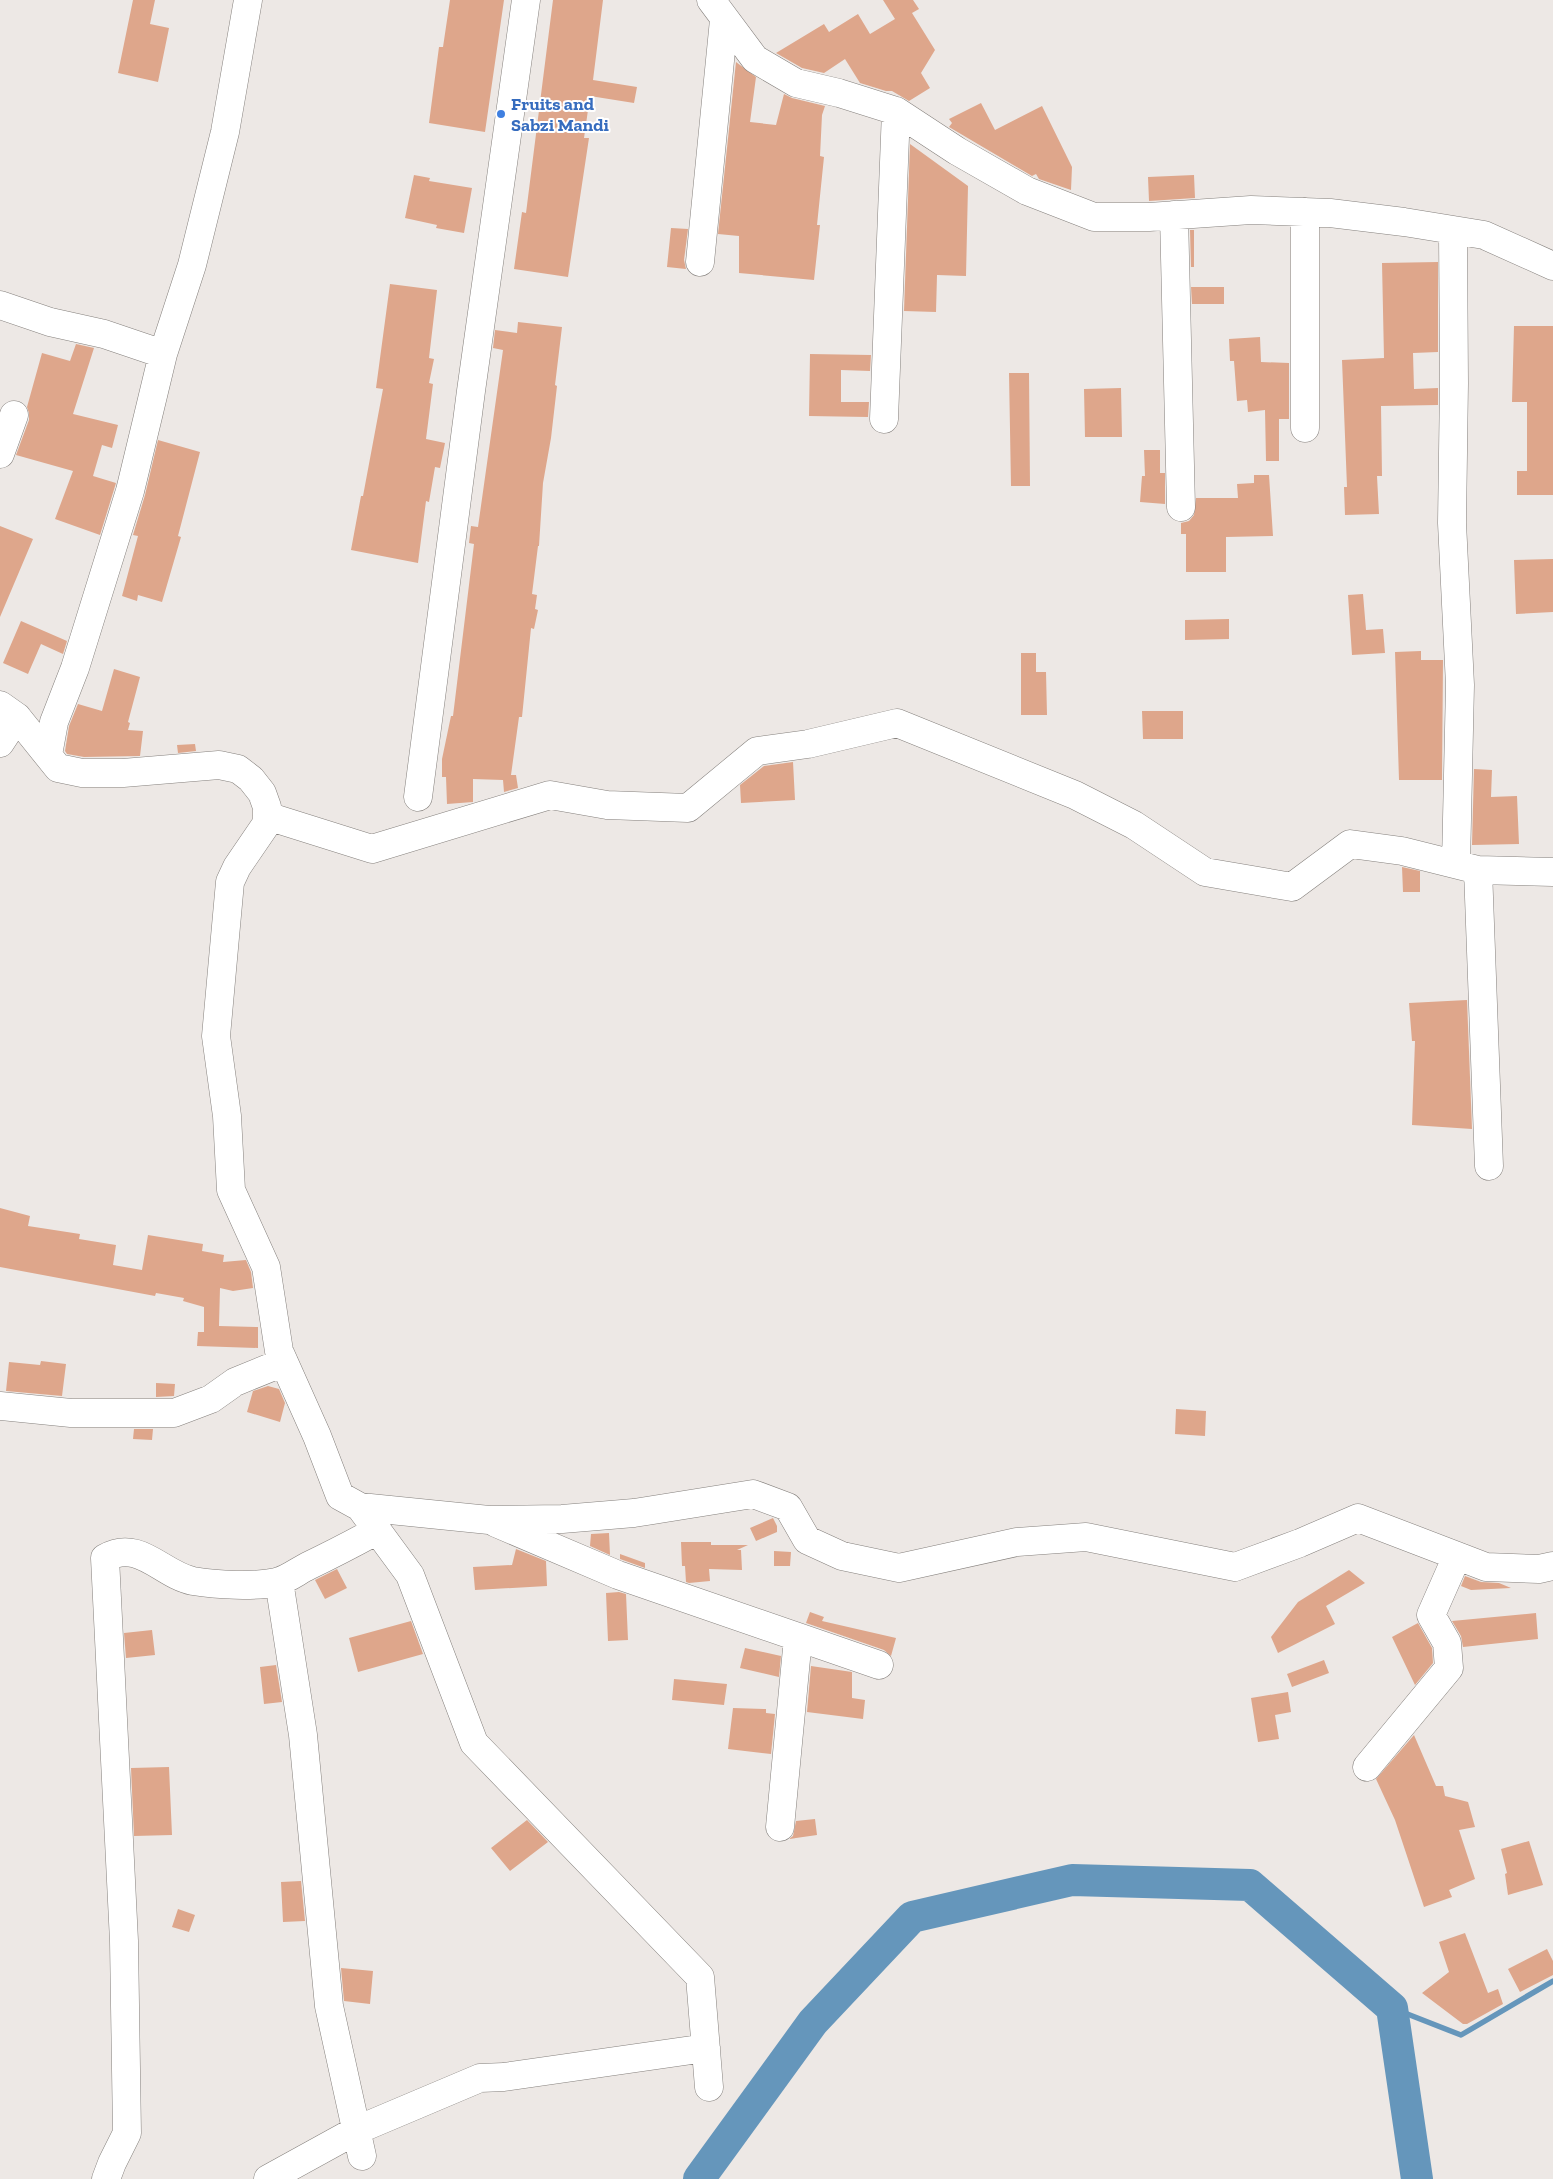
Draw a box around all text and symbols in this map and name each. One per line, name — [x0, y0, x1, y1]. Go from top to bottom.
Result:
place label: Fruits and Sabzi Mandi — [511, 93, 609, 136]
marker: Fruits and Sabzi Mandi — [495, 108, 507, 120]

